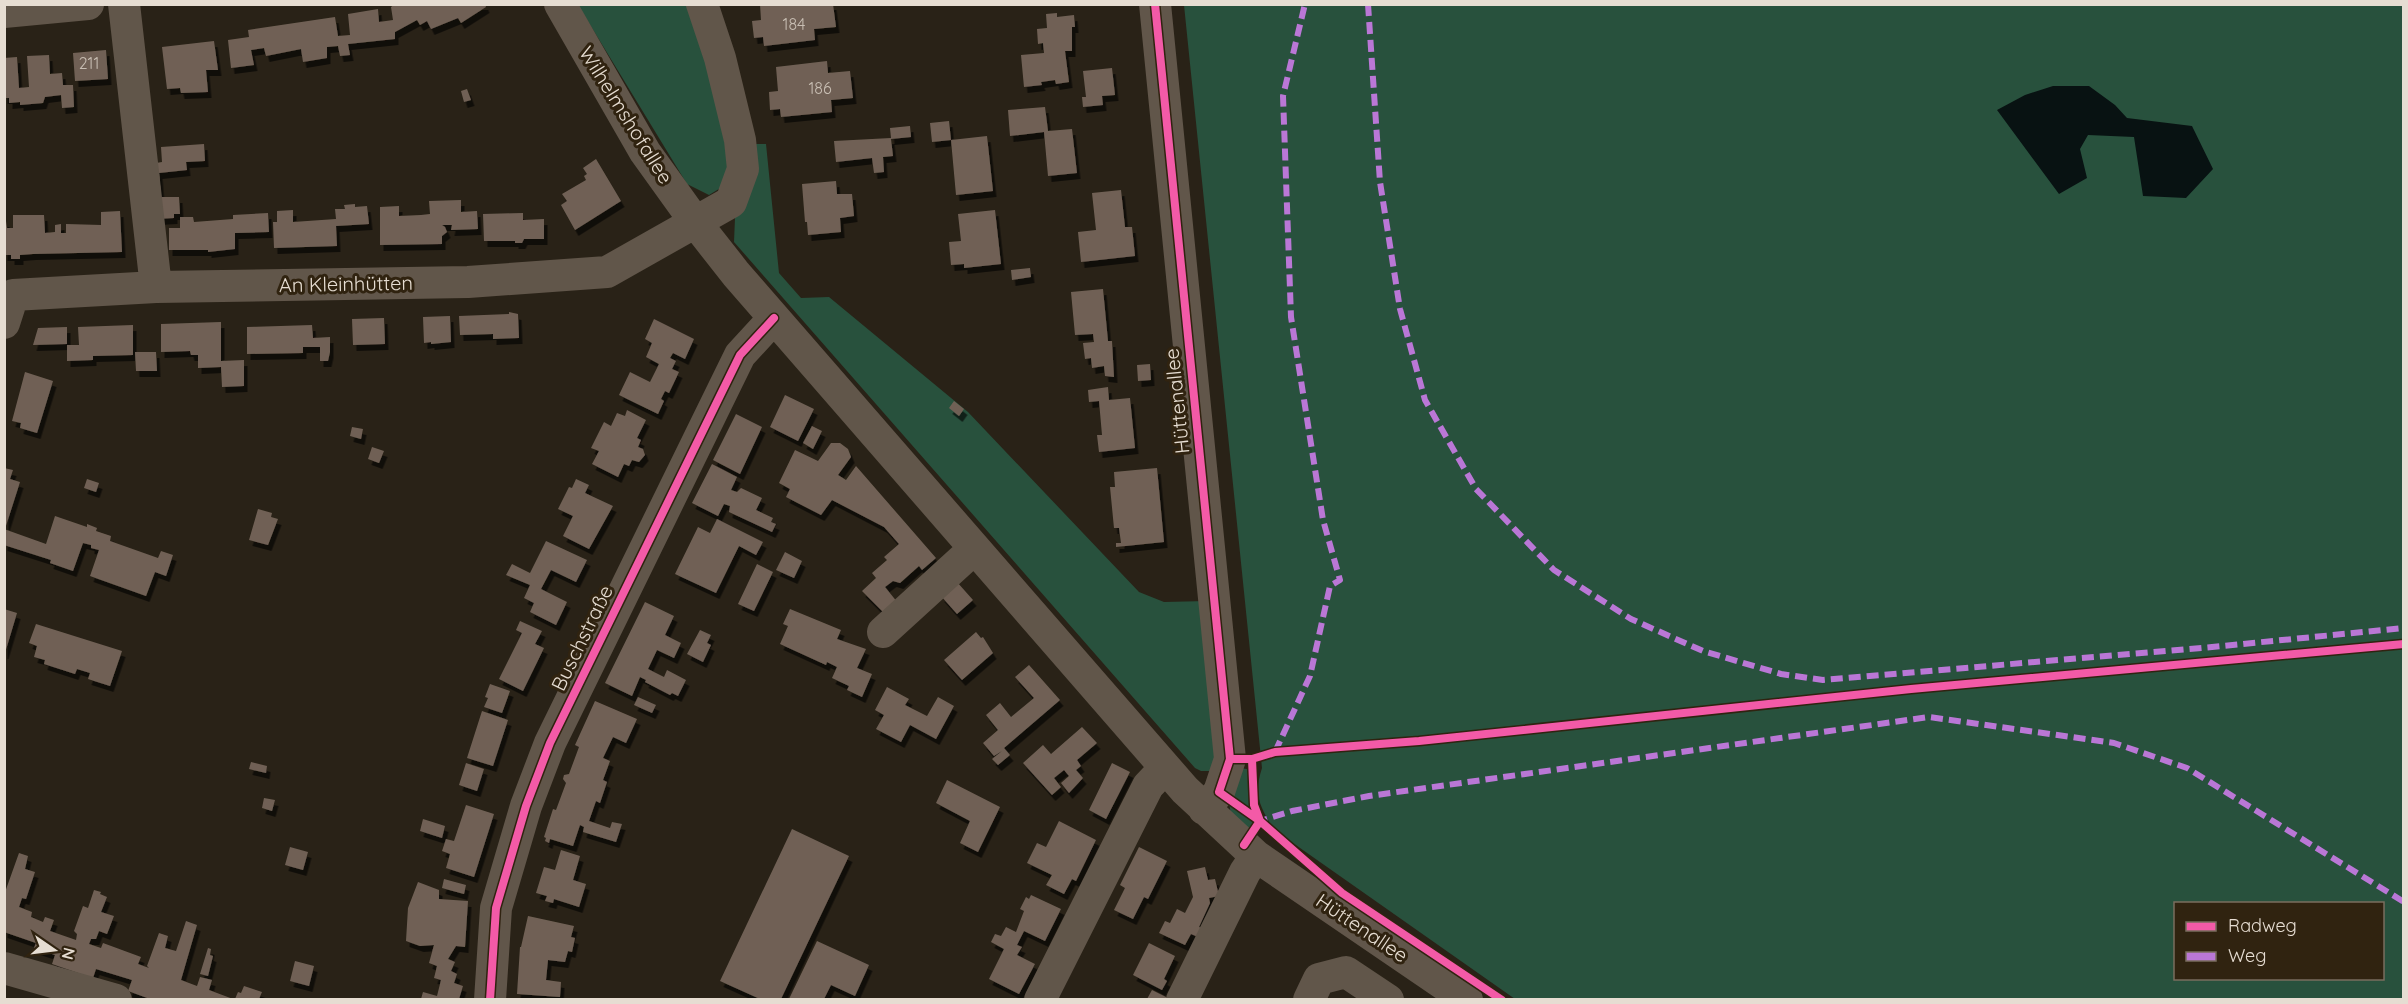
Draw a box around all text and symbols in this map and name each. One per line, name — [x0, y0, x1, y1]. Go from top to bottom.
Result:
house number: 184 — [783, 14, 806, 34]
street label: Wilhelmshofallee — [574, 41, 679, 188]
house number: 211 — [79, 53, 99, 73]
house number: 186 — [808, 78, 832, 98]
street label: An Kleinhütten — [279, 270, 413, 297]
street label: Hüttenallee — [1159, 347, 1194, 455]
street label: Buschstraße — [545, 581, 618, 695]
street label: Hüttenallee — [1311, 888, 1413, 968]
legend — [2174, 902, 2384, 980]
text: Radweg — [2228, 914, 2297, 937]
north arrow — [24, 920, 84, 980]
text: Weg — [2228, 944, 2266, 967]
text: N — [57, 946, 80, 962]

